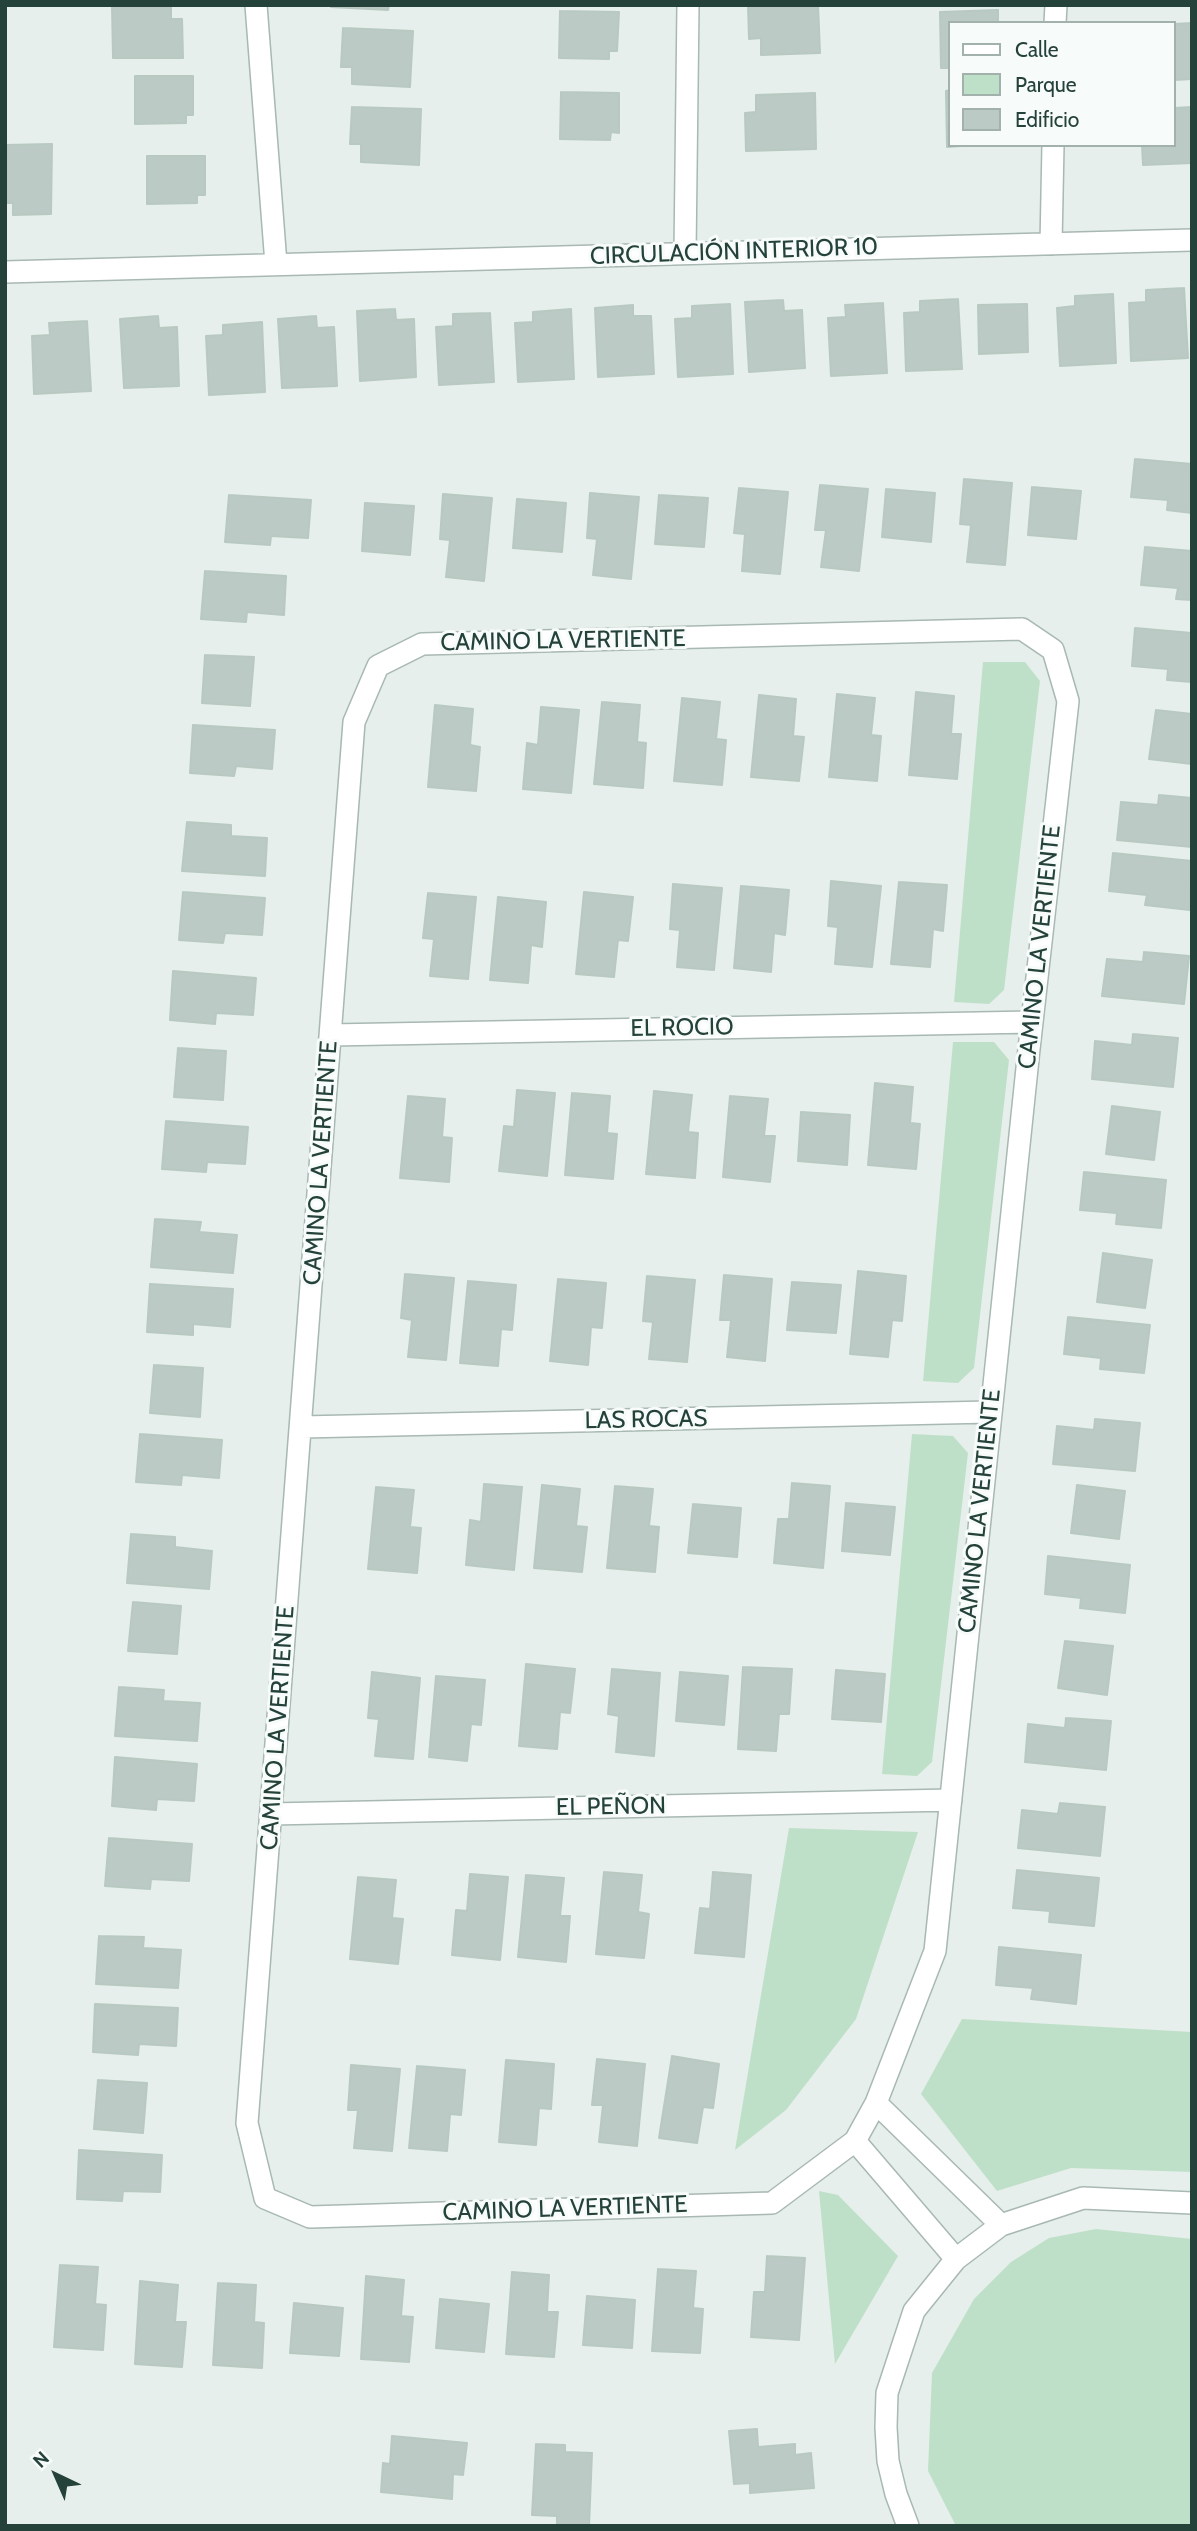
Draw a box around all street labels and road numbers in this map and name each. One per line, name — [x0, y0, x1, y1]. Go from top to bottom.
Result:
street label: CIRCULACIÓN INTERIOR 10 — [589, 233, 879, 271]
street label: CAMINO LA VERTIENTE — [440, 624, 686, 658]
street label: CAMINO LA VERTIENTE — [1013, 824, 1067, 1070]
street label: EL ROCIO — [630, 1013, 734, 1043]
street label: CAMINO LA VERTIENTE — [298, 1040, 344, 1286]
street label: CAMINO LA VERTIENTE — [953, 1388, 1007, 1634]
street label: LAS ROCAS — [584, 1405, 708, 1435]
street label: CAMINO LA VERTIENTE — [255, 1605, 301, 1851]
street label: EL PEÑON — [556, 1792, 666, 1822]
street label: CAMINO LA VERTIENTE — [442, 2190, 688, 2228]

